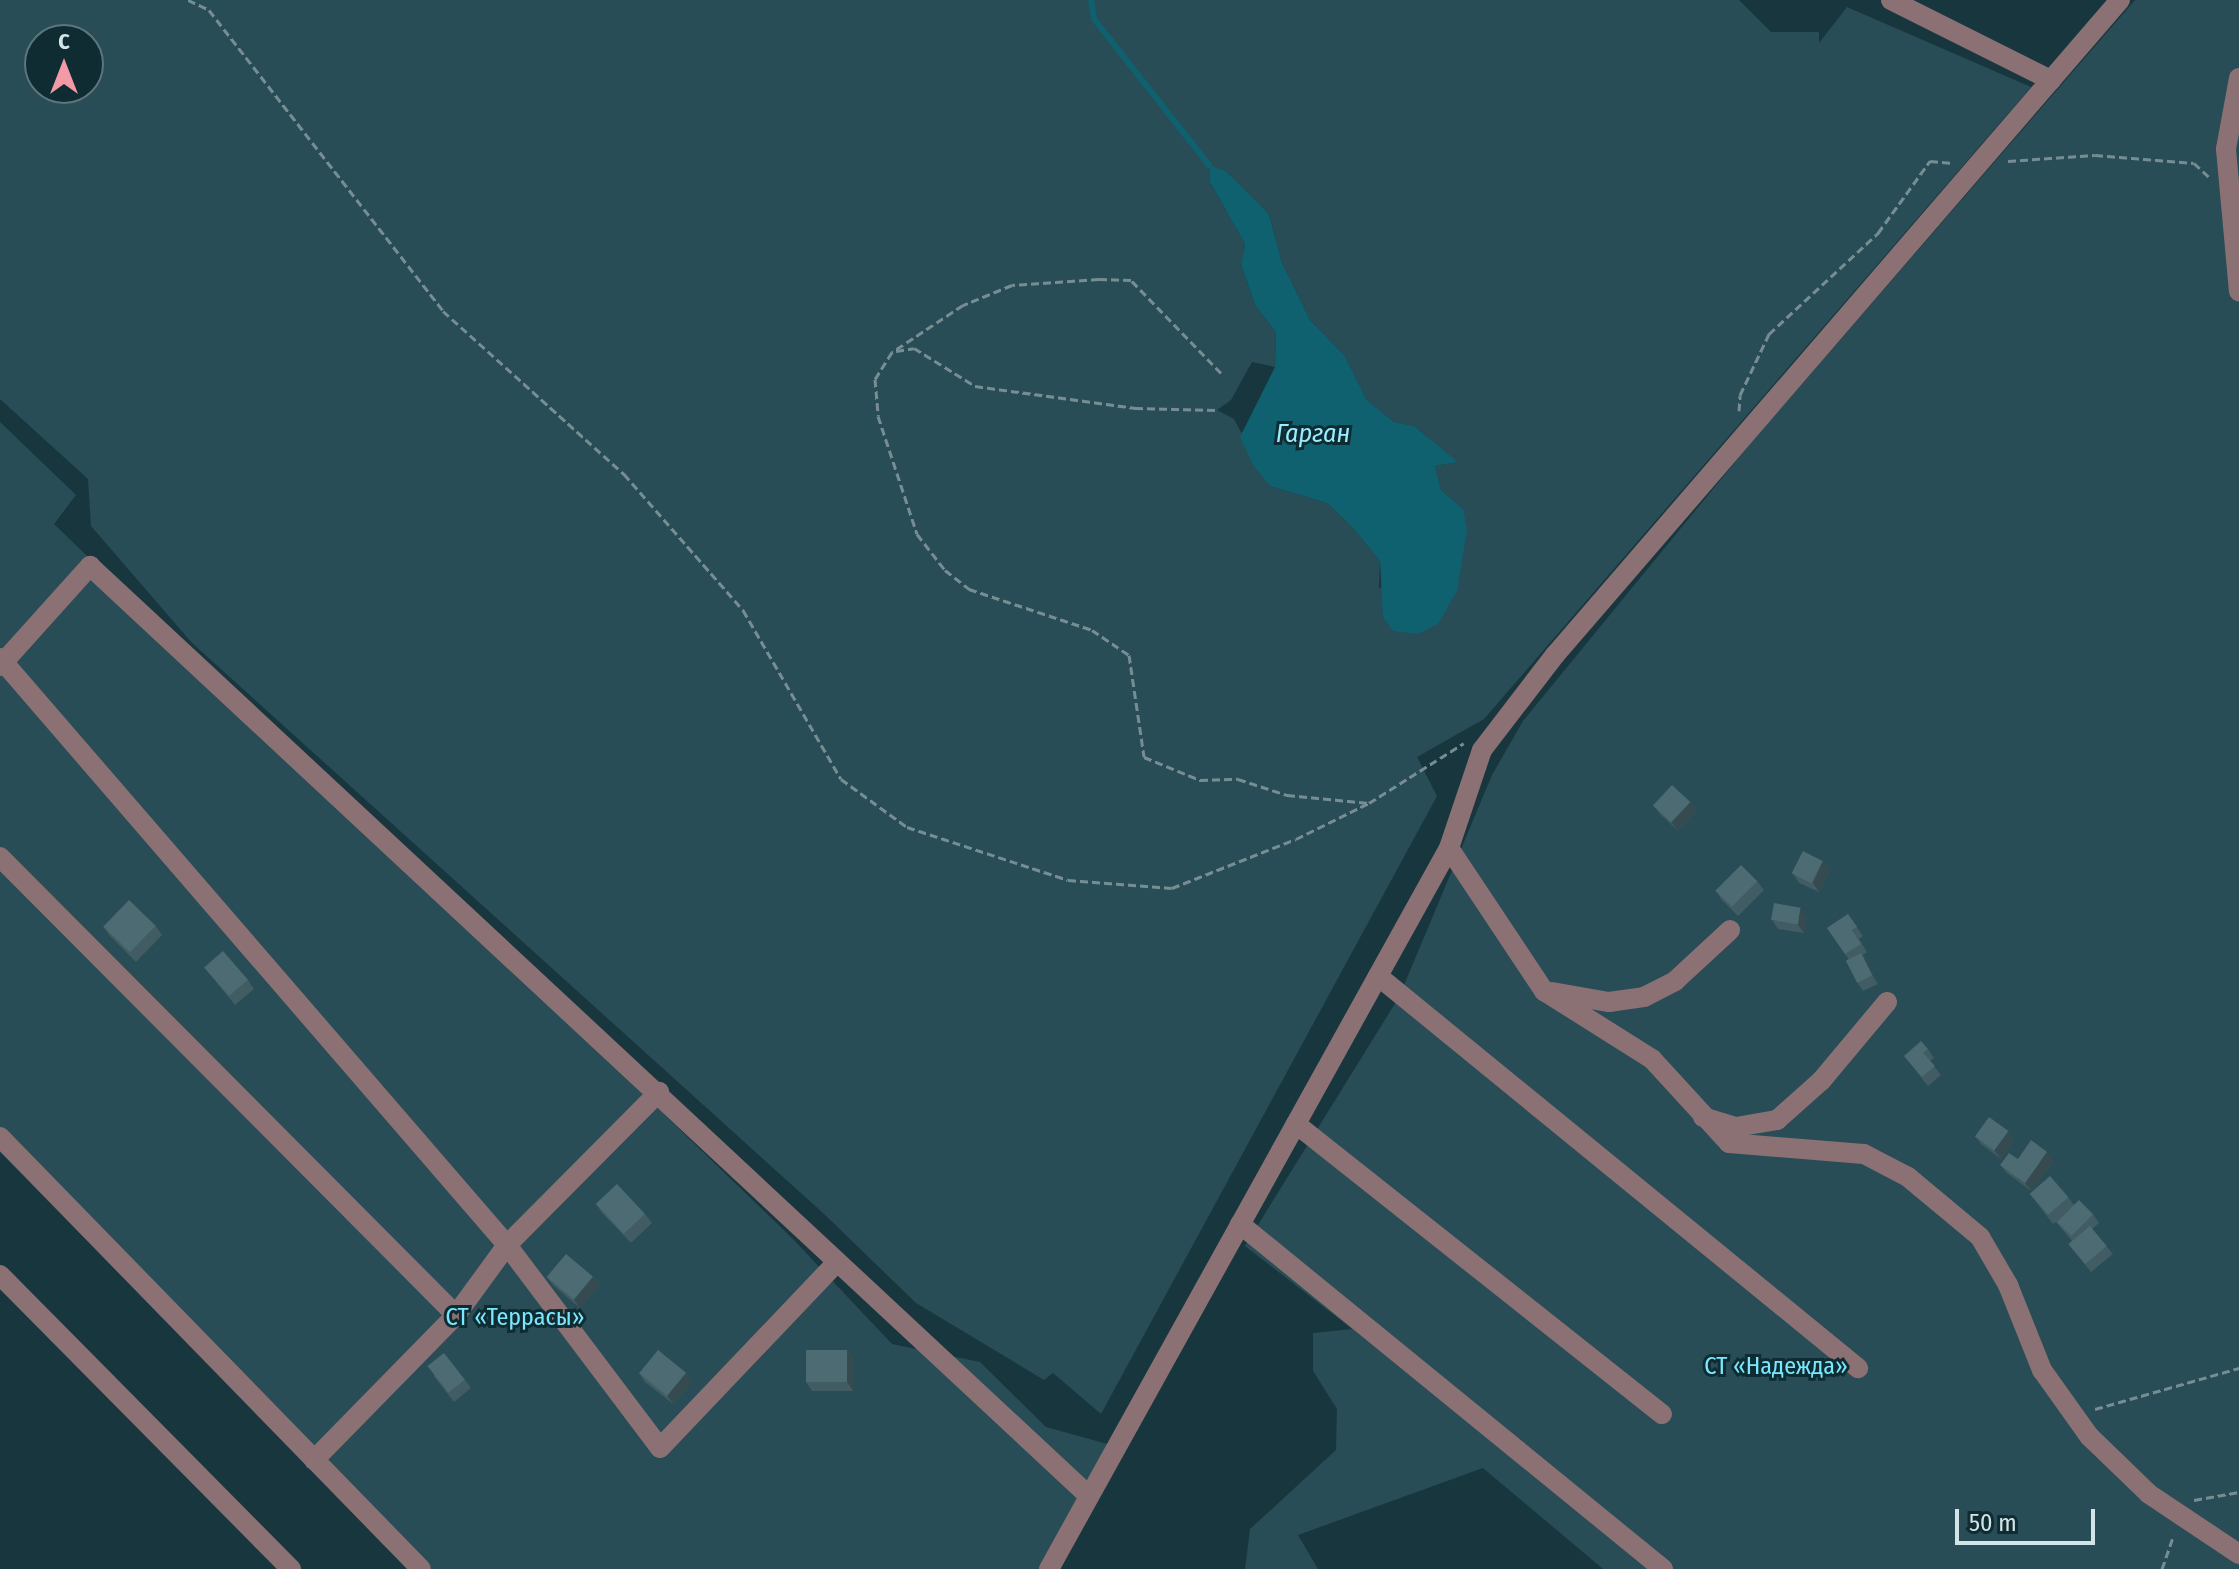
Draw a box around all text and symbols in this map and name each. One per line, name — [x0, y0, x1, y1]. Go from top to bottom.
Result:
north arrow — [24, 24, 104, 104]
text: С — [58, 28, 70, 55]
water label: Гарган — [1276, 418, 1350, 450]
park label: СТ «Террасы» — [446, 1304, 584, 1332]
park label: СТ «Надежда» — [1704, 1353, 1848, 1381]
scale bar — [1959, 1493, 2099, 1543]
text: 50 m — [1969, 1509, 2017, 1537]

